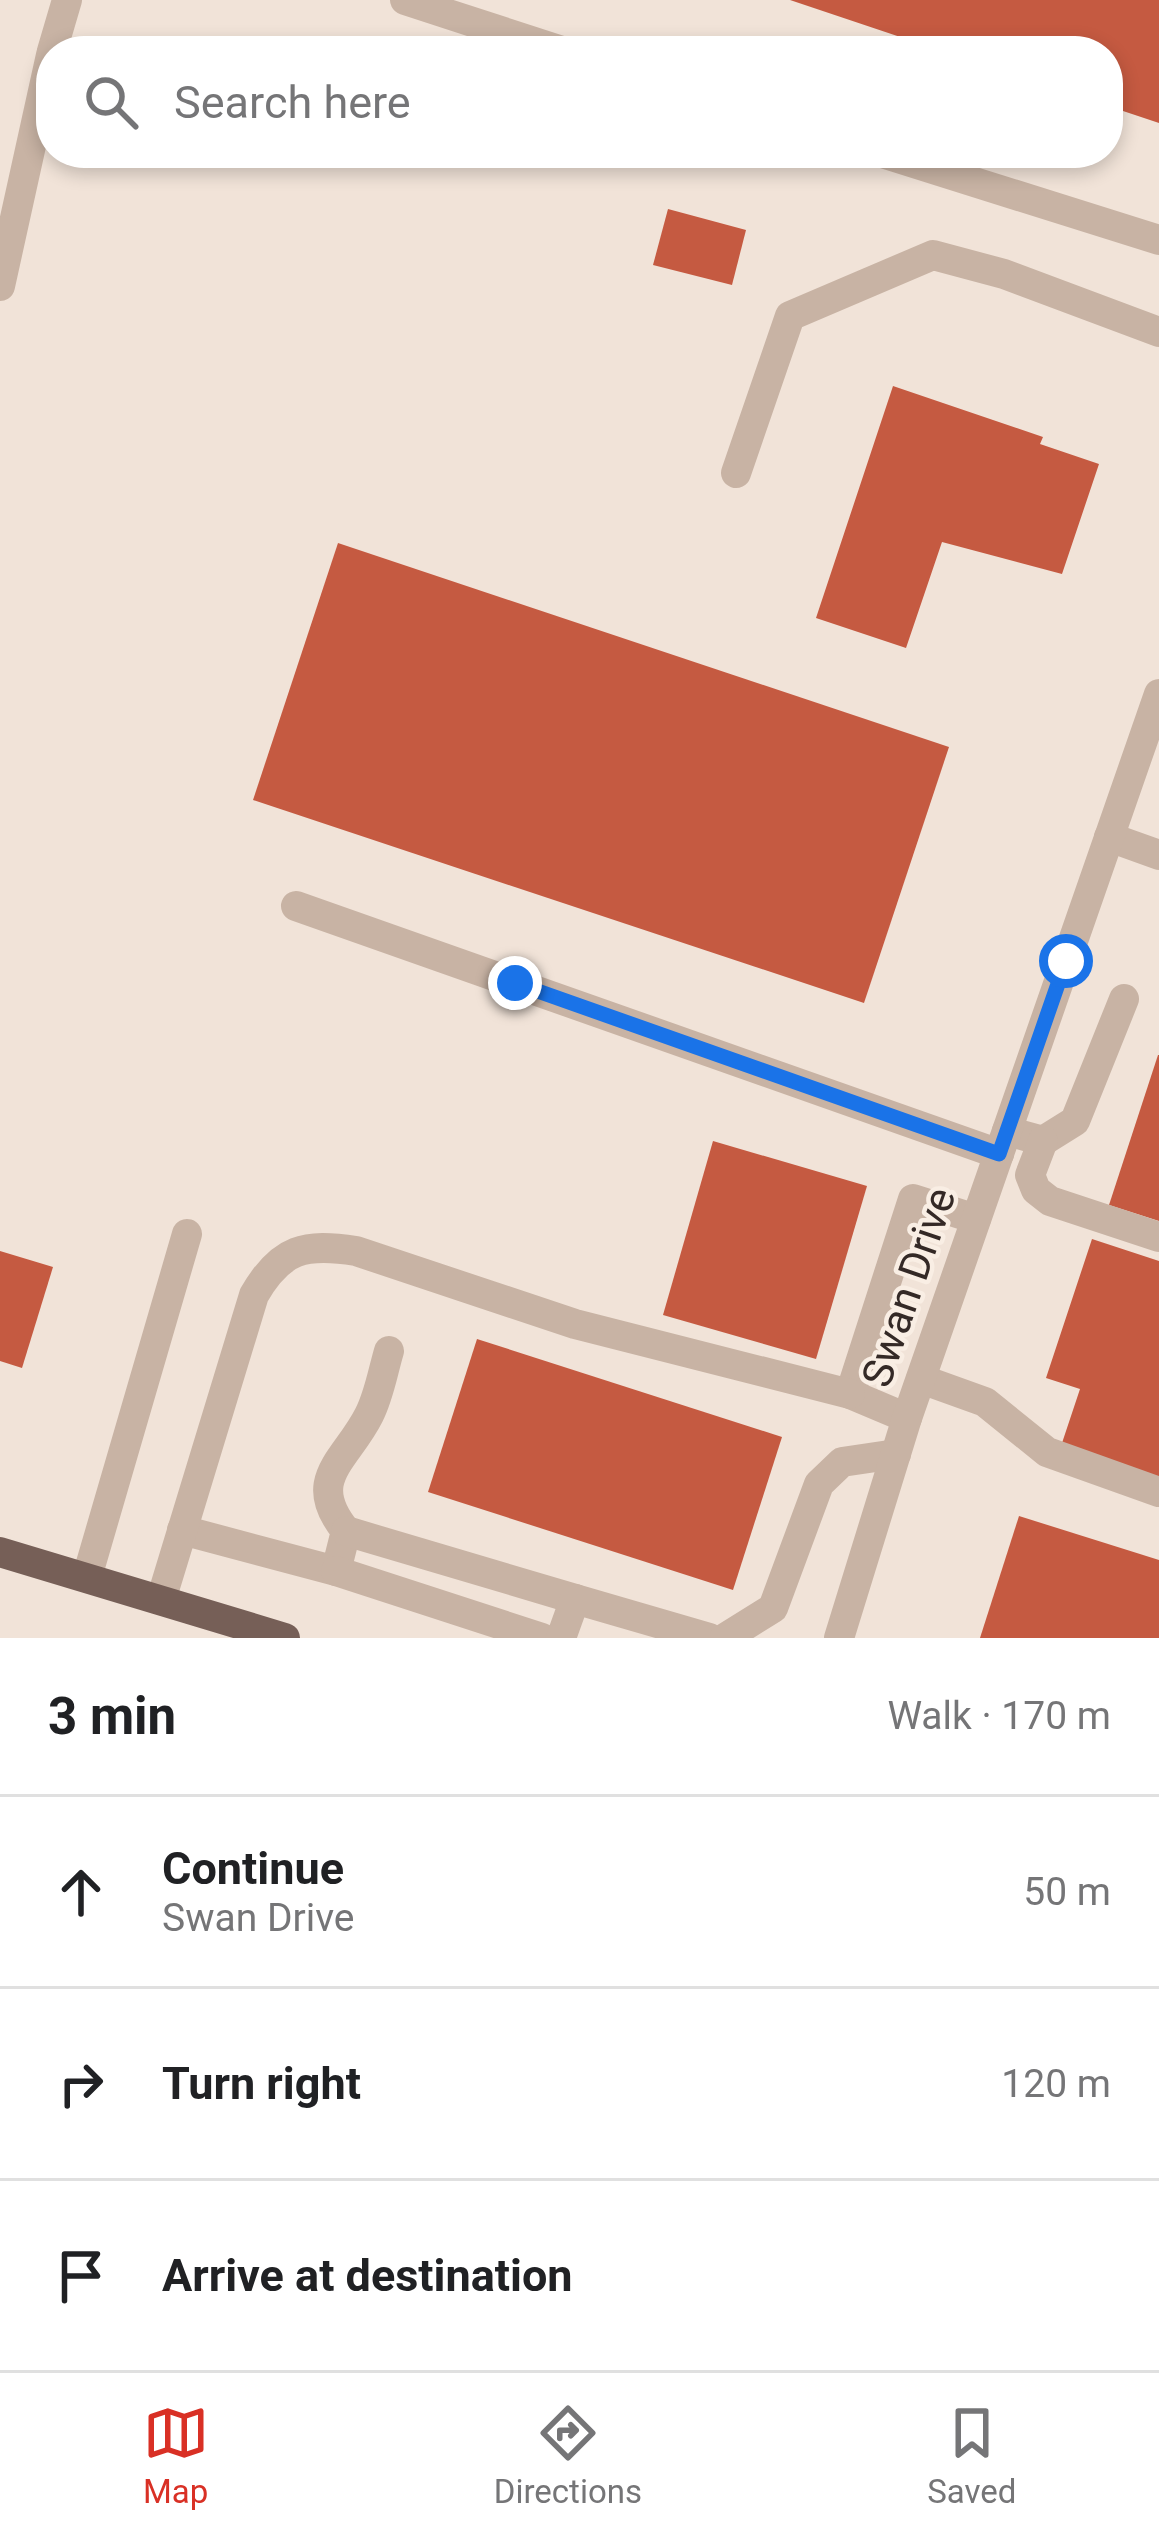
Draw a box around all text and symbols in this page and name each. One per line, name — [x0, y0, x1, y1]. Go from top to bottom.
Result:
search box — [36, 36, 1123, 168]
icon: search — [78, 69, 144, 135]
text: Search here — [174, 76, 411, 129]
route start — [1039, 934, 1093, 988]
route end — [488, 956, 542, 1010]
street label: Swan Drive — [852, 1181, 965, 1393]
text: 3 min — [48, 1687, 176, 1746]
text: Walk · 170 m — [887, 1693, 1111, 1739]
text: Continue — [162, 1842, 344, 1895]
icon: ahead — [48, 1859, 114, 1925]
text: 50 m — [1023, 1869, 1111, 1915]
text: Swan Drive — [162, 1895, 355, 1941]
icon: right — [48, 2051, 114, 2117]
text: Turn right — [162, 2057, 361, 2110]
text: 120 m — [1001, 2061, 1111, 2107]
icon: arrive — [48, 2243, 114, 2309]
text: Arrive at destination — [162, 2249, 573, 2302]
tab: Map — [143, 2400, 209, 2511]
tab: Directions — [494, 2400, 642, 2511]
tab: Saved — [927, 2400, 1016, 2511]

